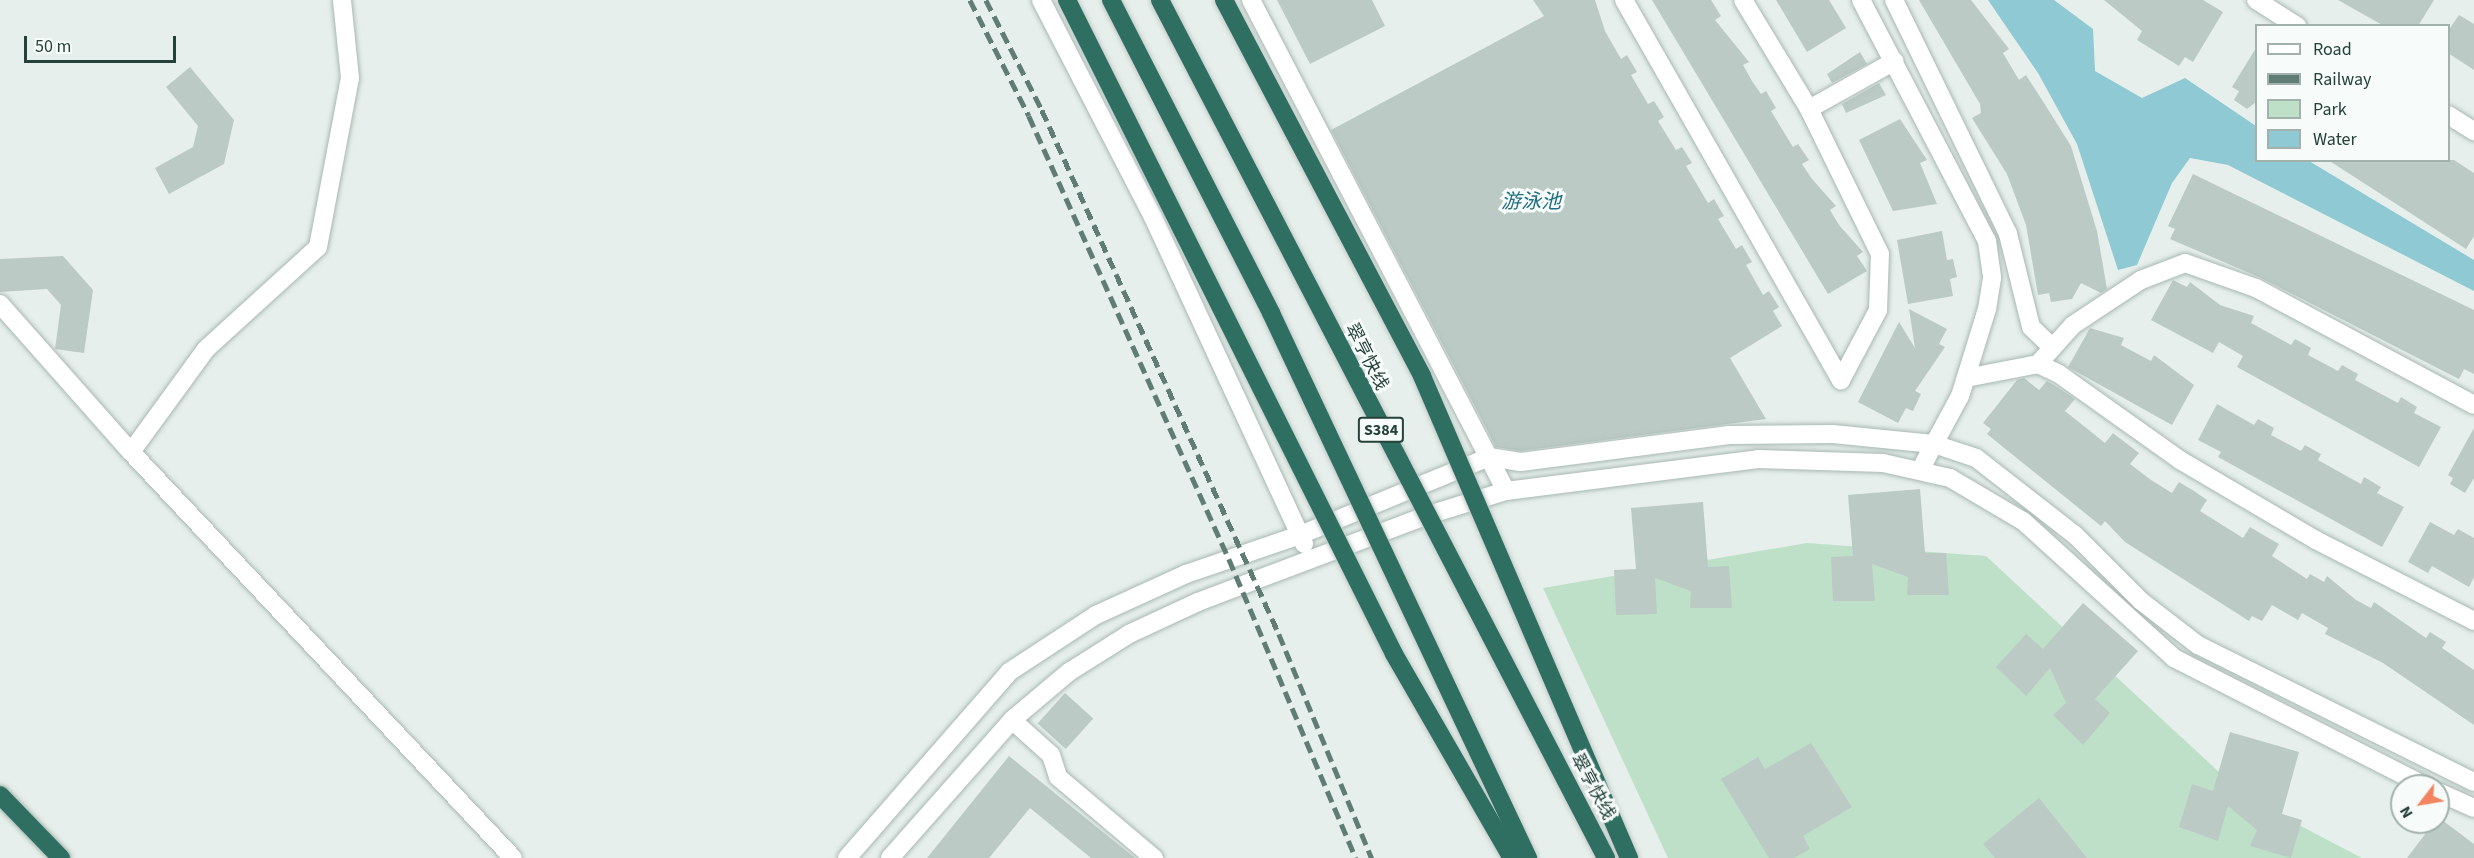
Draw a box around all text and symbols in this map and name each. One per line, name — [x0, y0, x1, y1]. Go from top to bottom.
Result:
scale bar — [27, 24, 178, 62]
legend — [2255, 24, 2450, 162]
text: 50 m — [35, 34, 71, 59]
text: Road — [2313, 37, 2352, 62]
text: Railway — [2313, 67, 2372, 92]
text: Park — [2313, 97, 2347, 122]
text: Water — [2313, 127, 2357, 152]
water label: 游泳池 — [1501, 190, 1561, 214]
street label: 翠亨快线 — [1340, 320, 1392, 394]
road number: S384 — [1357, 417, 1405, 443]
street label: 翠亨快线 — [1566, 750, 1618, 824]
north arrow — [2390, 774, 2450, 834]
text: N — [2394, 802, 2418, 822]

